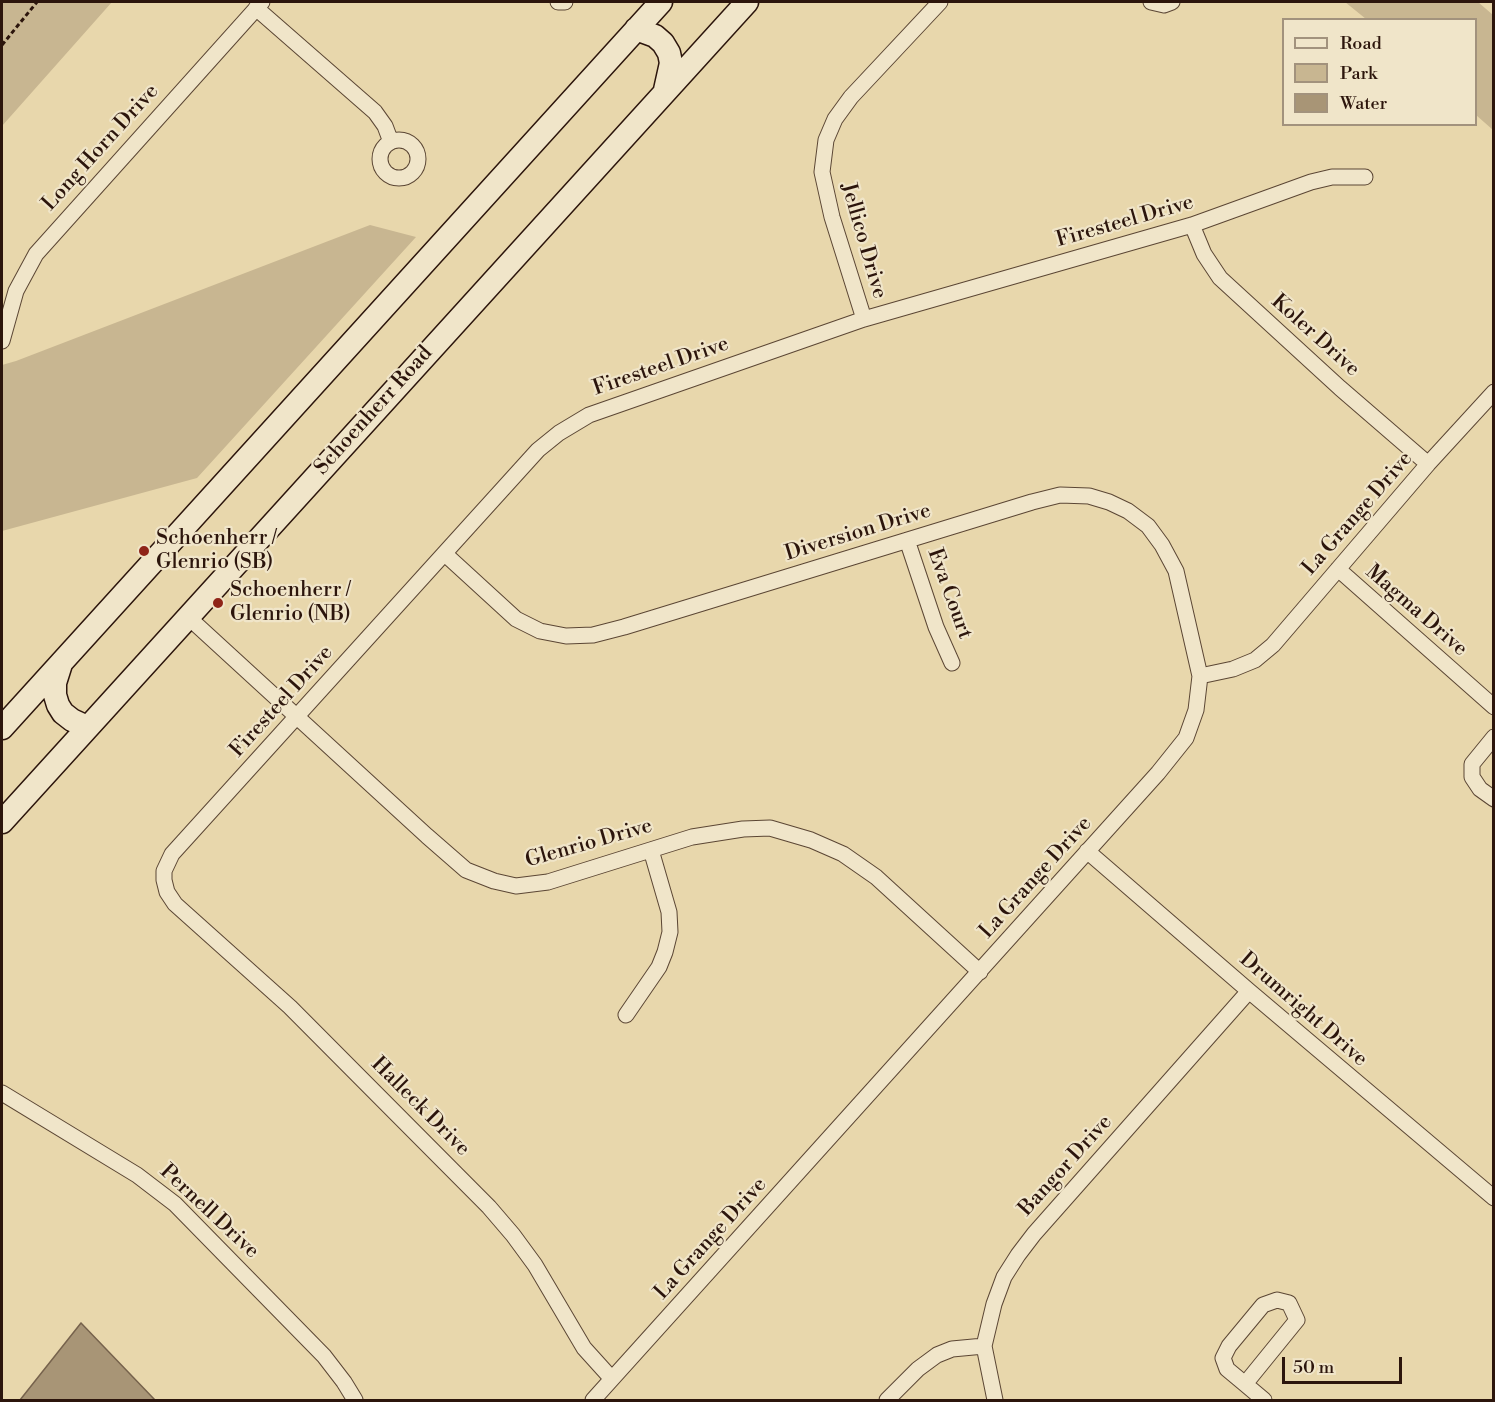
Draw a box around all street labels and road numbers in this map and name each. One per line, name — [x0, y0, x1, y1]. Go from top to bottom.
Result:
street label: Long Horn Drive — [38, 79, 164, 217]
street label: Jellico Drive — [834, 180, 892, 302]
street label: Firesteel Drive — [1053, 190, 1197, 254]
street label: Koler Drive — [1265, 290, 1365, 382]
street label: Firesteel Drive — [590, 332, 732, 402]
street label: Schoenherr Road — [310, 341, 438, 481]
street label: La Grange Drive — [1297, 447, 1419, 581]
street label: Diversion Drive — [782, 499, 934, 567]
street label: Eva Court — [921, 545, 977, 643]
street label: Magma Drive — [1360, 560, 1472, 662]
street label: Firesteel Drive — [225, 641, 339, 763]
street label: La Grange Drive — [975, 812, 1097, 944]
street label: Glenrio Drive — [523, 814, 655, 874]
street label: Drumright Drive — [1234, 948, 1372, 1072]
street label: Halleck Drive — [365, 1052, 475, 1162]
street label: Bangor Drive — [1014, 1110, 1118, 1222]
street label: Pernell Drive — [154, 1160, 264, 1264]
street label: La Grange Drive — [650, 1173, 772, 1305]

